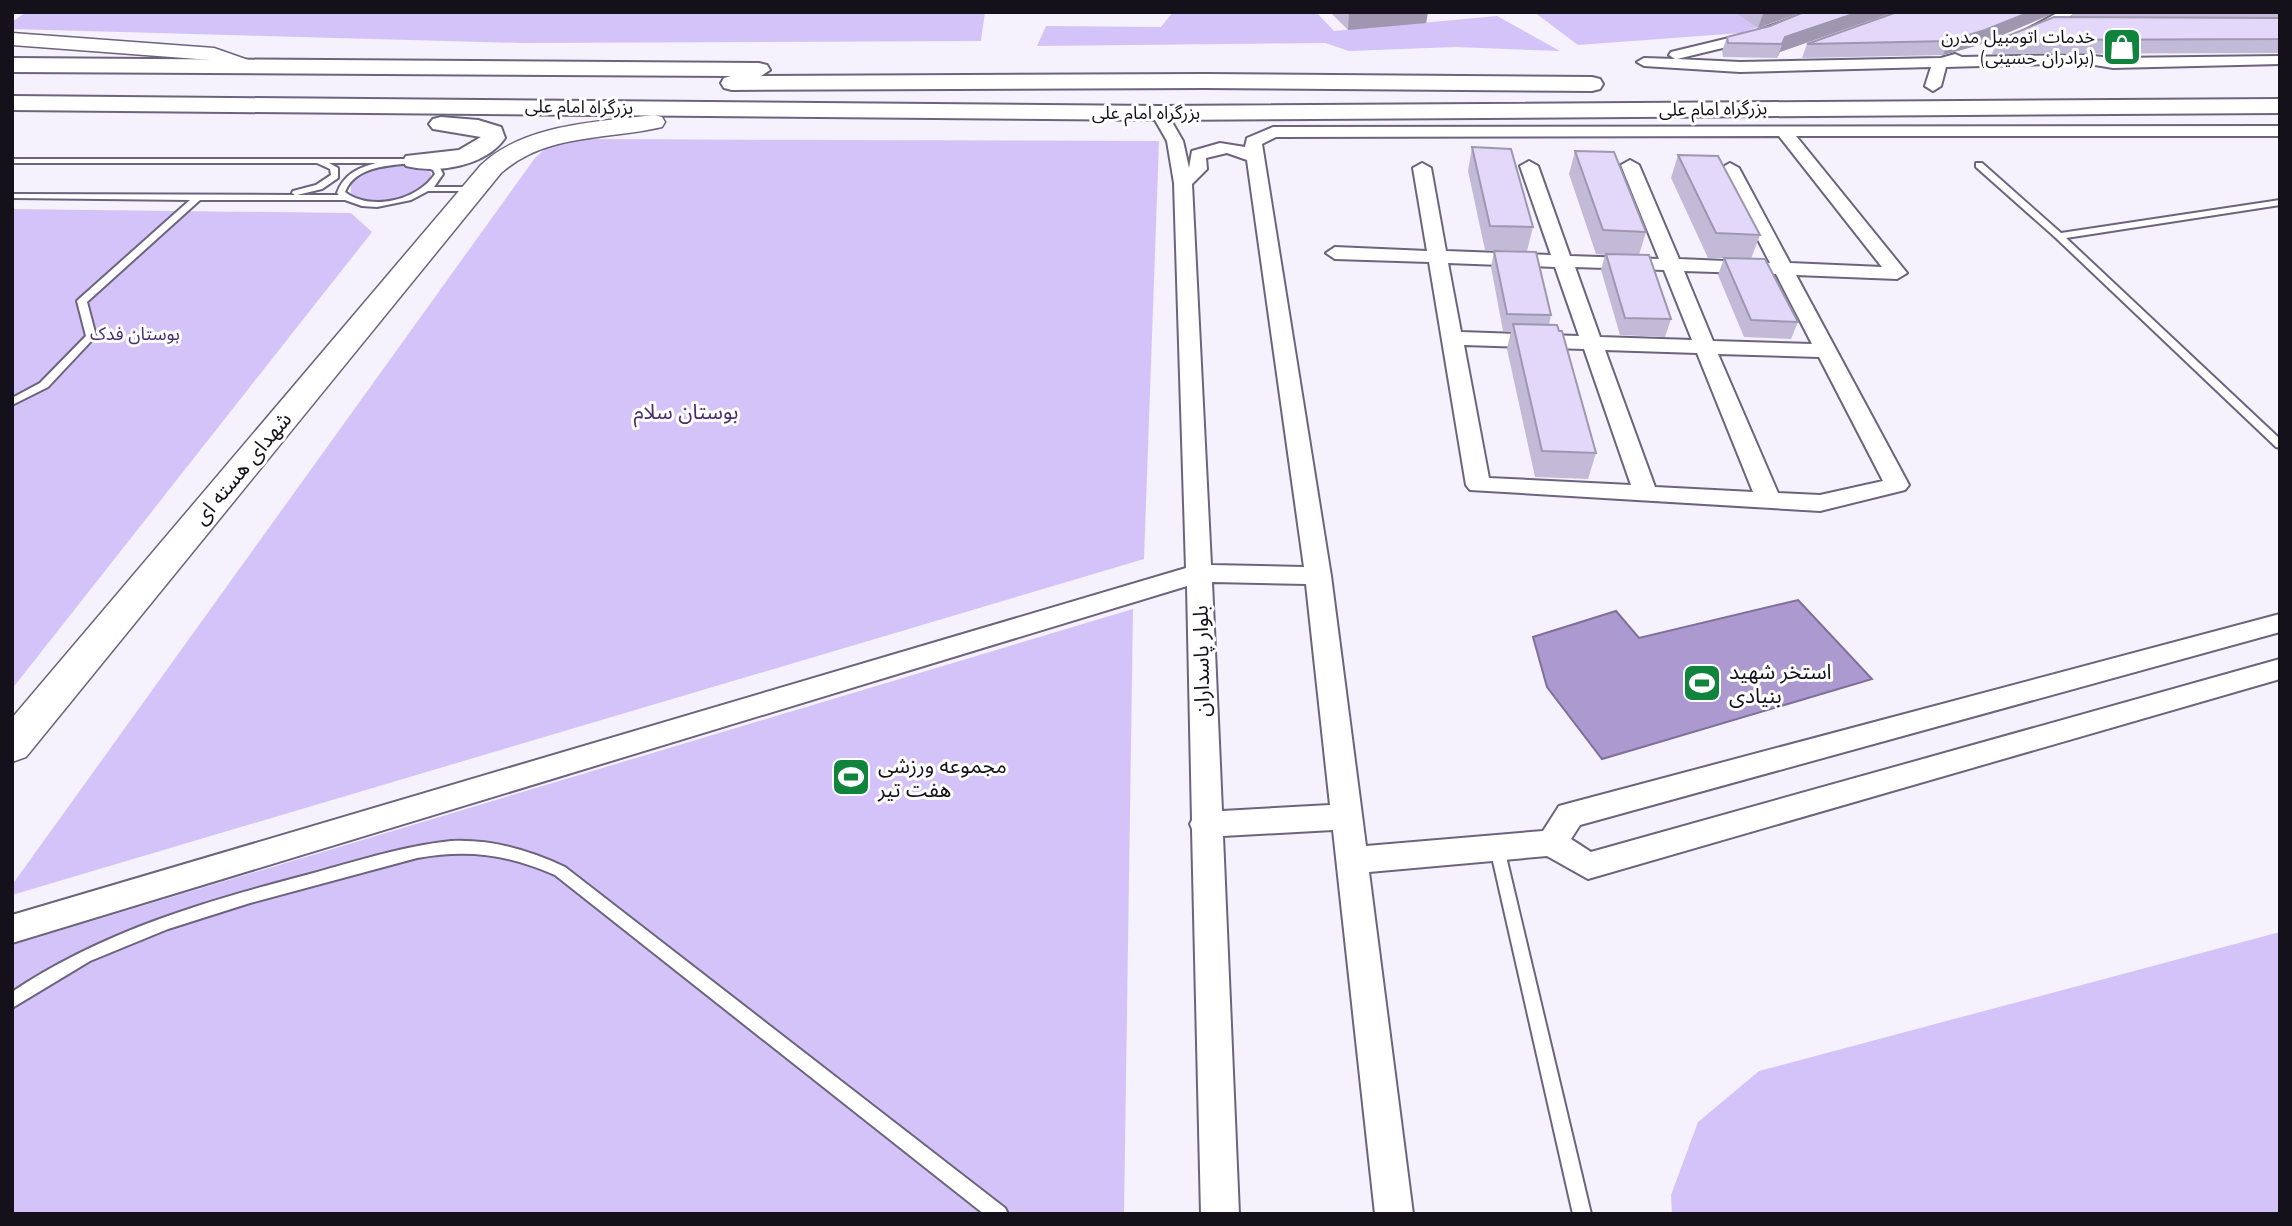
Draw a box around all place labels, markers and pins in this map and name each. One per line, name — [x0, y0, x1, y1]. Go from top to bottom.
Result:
place label: خدمات اتومبیل مدرن (برادران حسینی) — [1941, 26, 2095, 69]
shop icon: خدمات اتومبیل مدرن (برادران حسینی) — [2101, 26, 2143, 68]
place label: استخر شهید بنیادی — [1729, 659, 1832, 708]
sports icon: استخر شهید بنیادی — [1681, 662, 1723, 704]
place label: مجموعه ورزشی هفت تیر — [877, 753, 1007, 802]
sports icon: مجموعه ورزشی هفت تیر — [830, 756, 872, 798]

